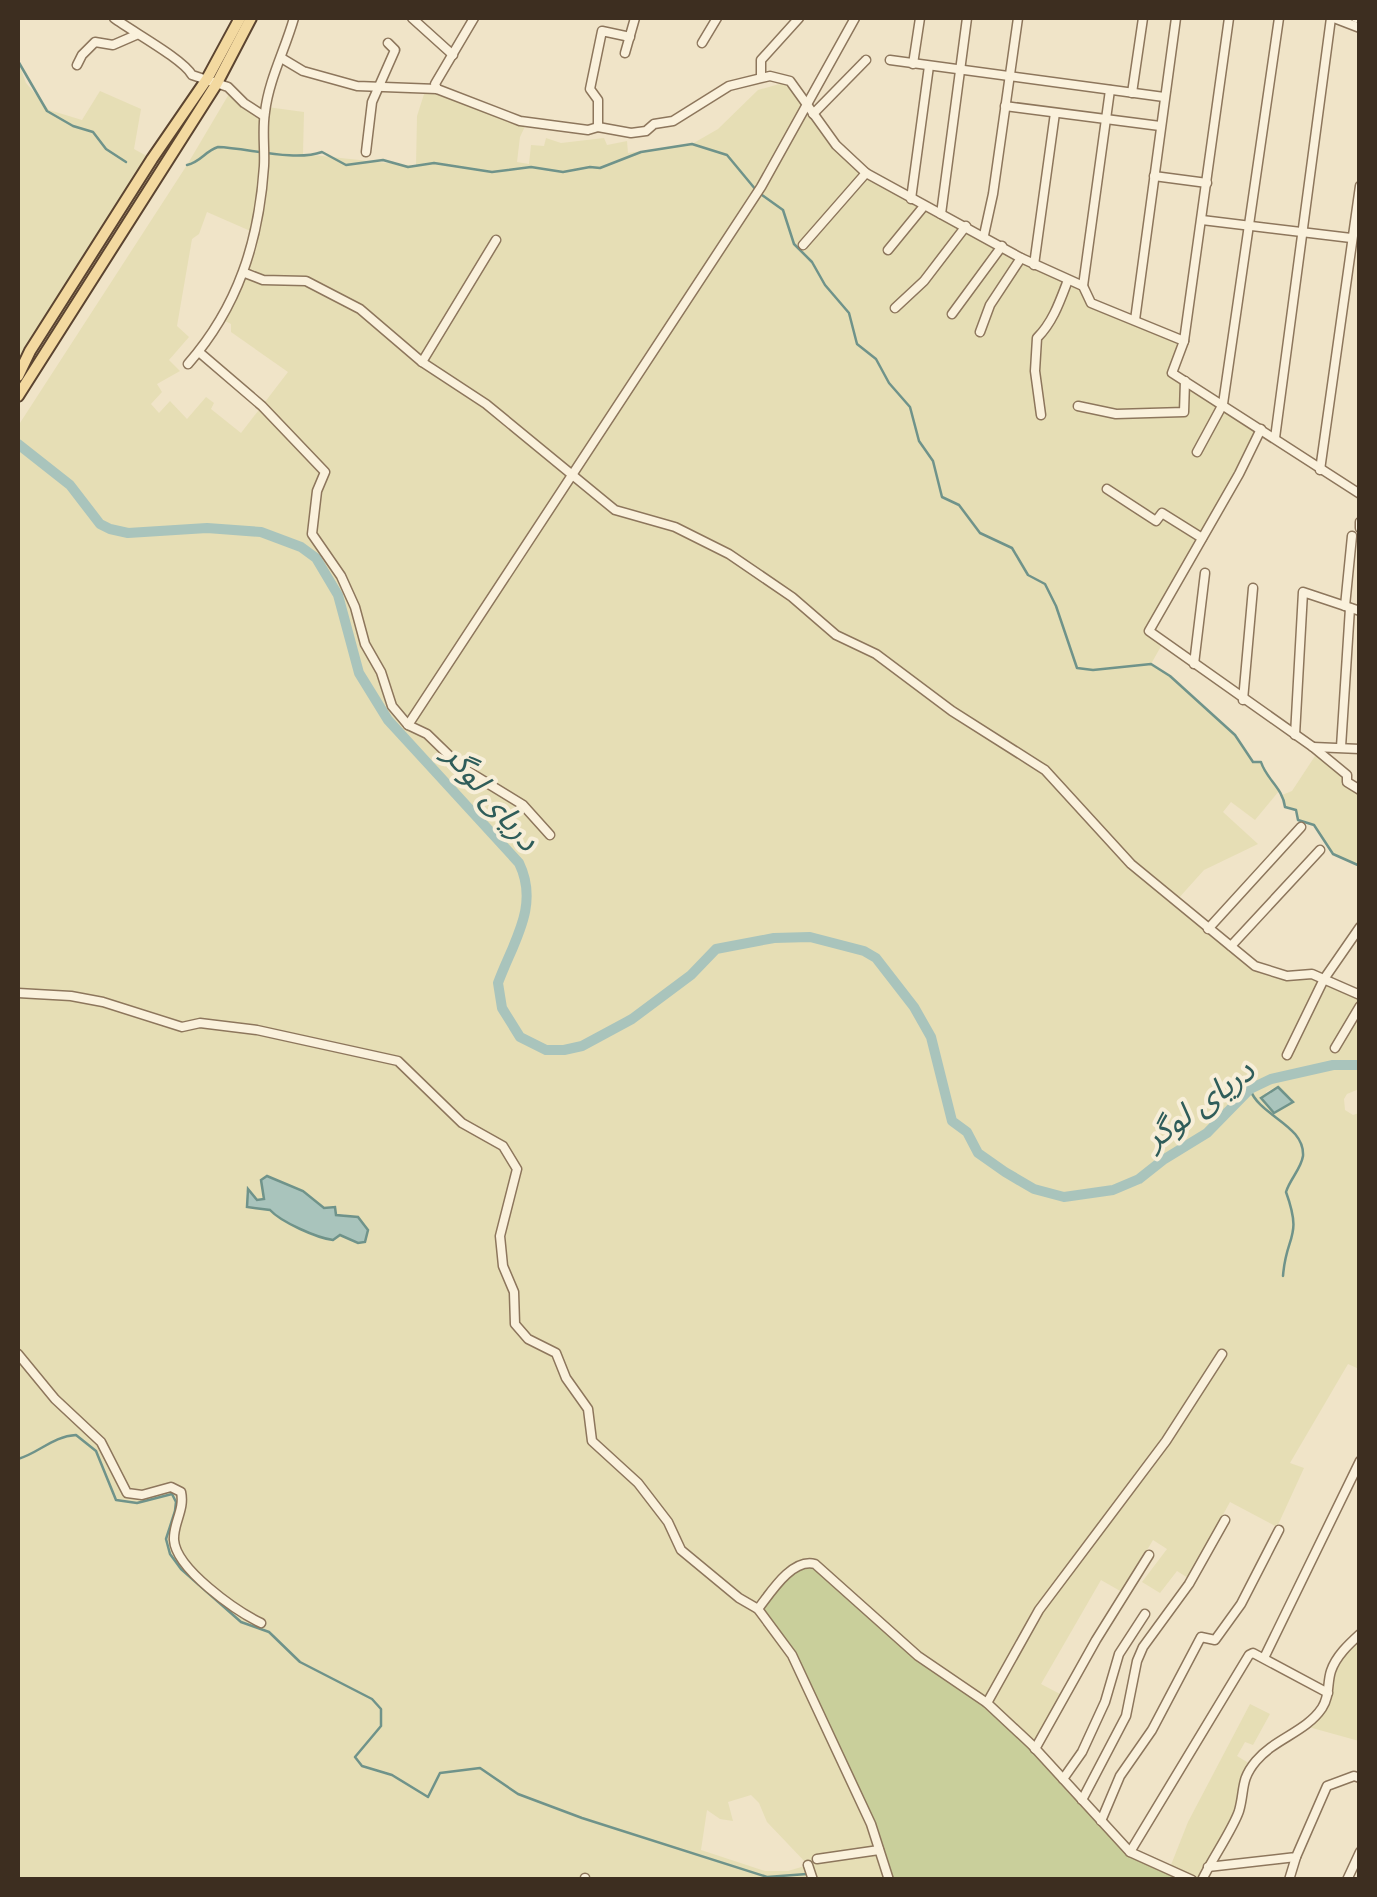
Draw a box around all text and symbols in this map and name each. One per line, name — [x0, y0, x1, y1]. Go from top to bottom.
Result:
water label: دریای لوگر — [434, 733, 549, 859]
water label: دریای لوگر — [1133, 1050, 1263, 1159]

